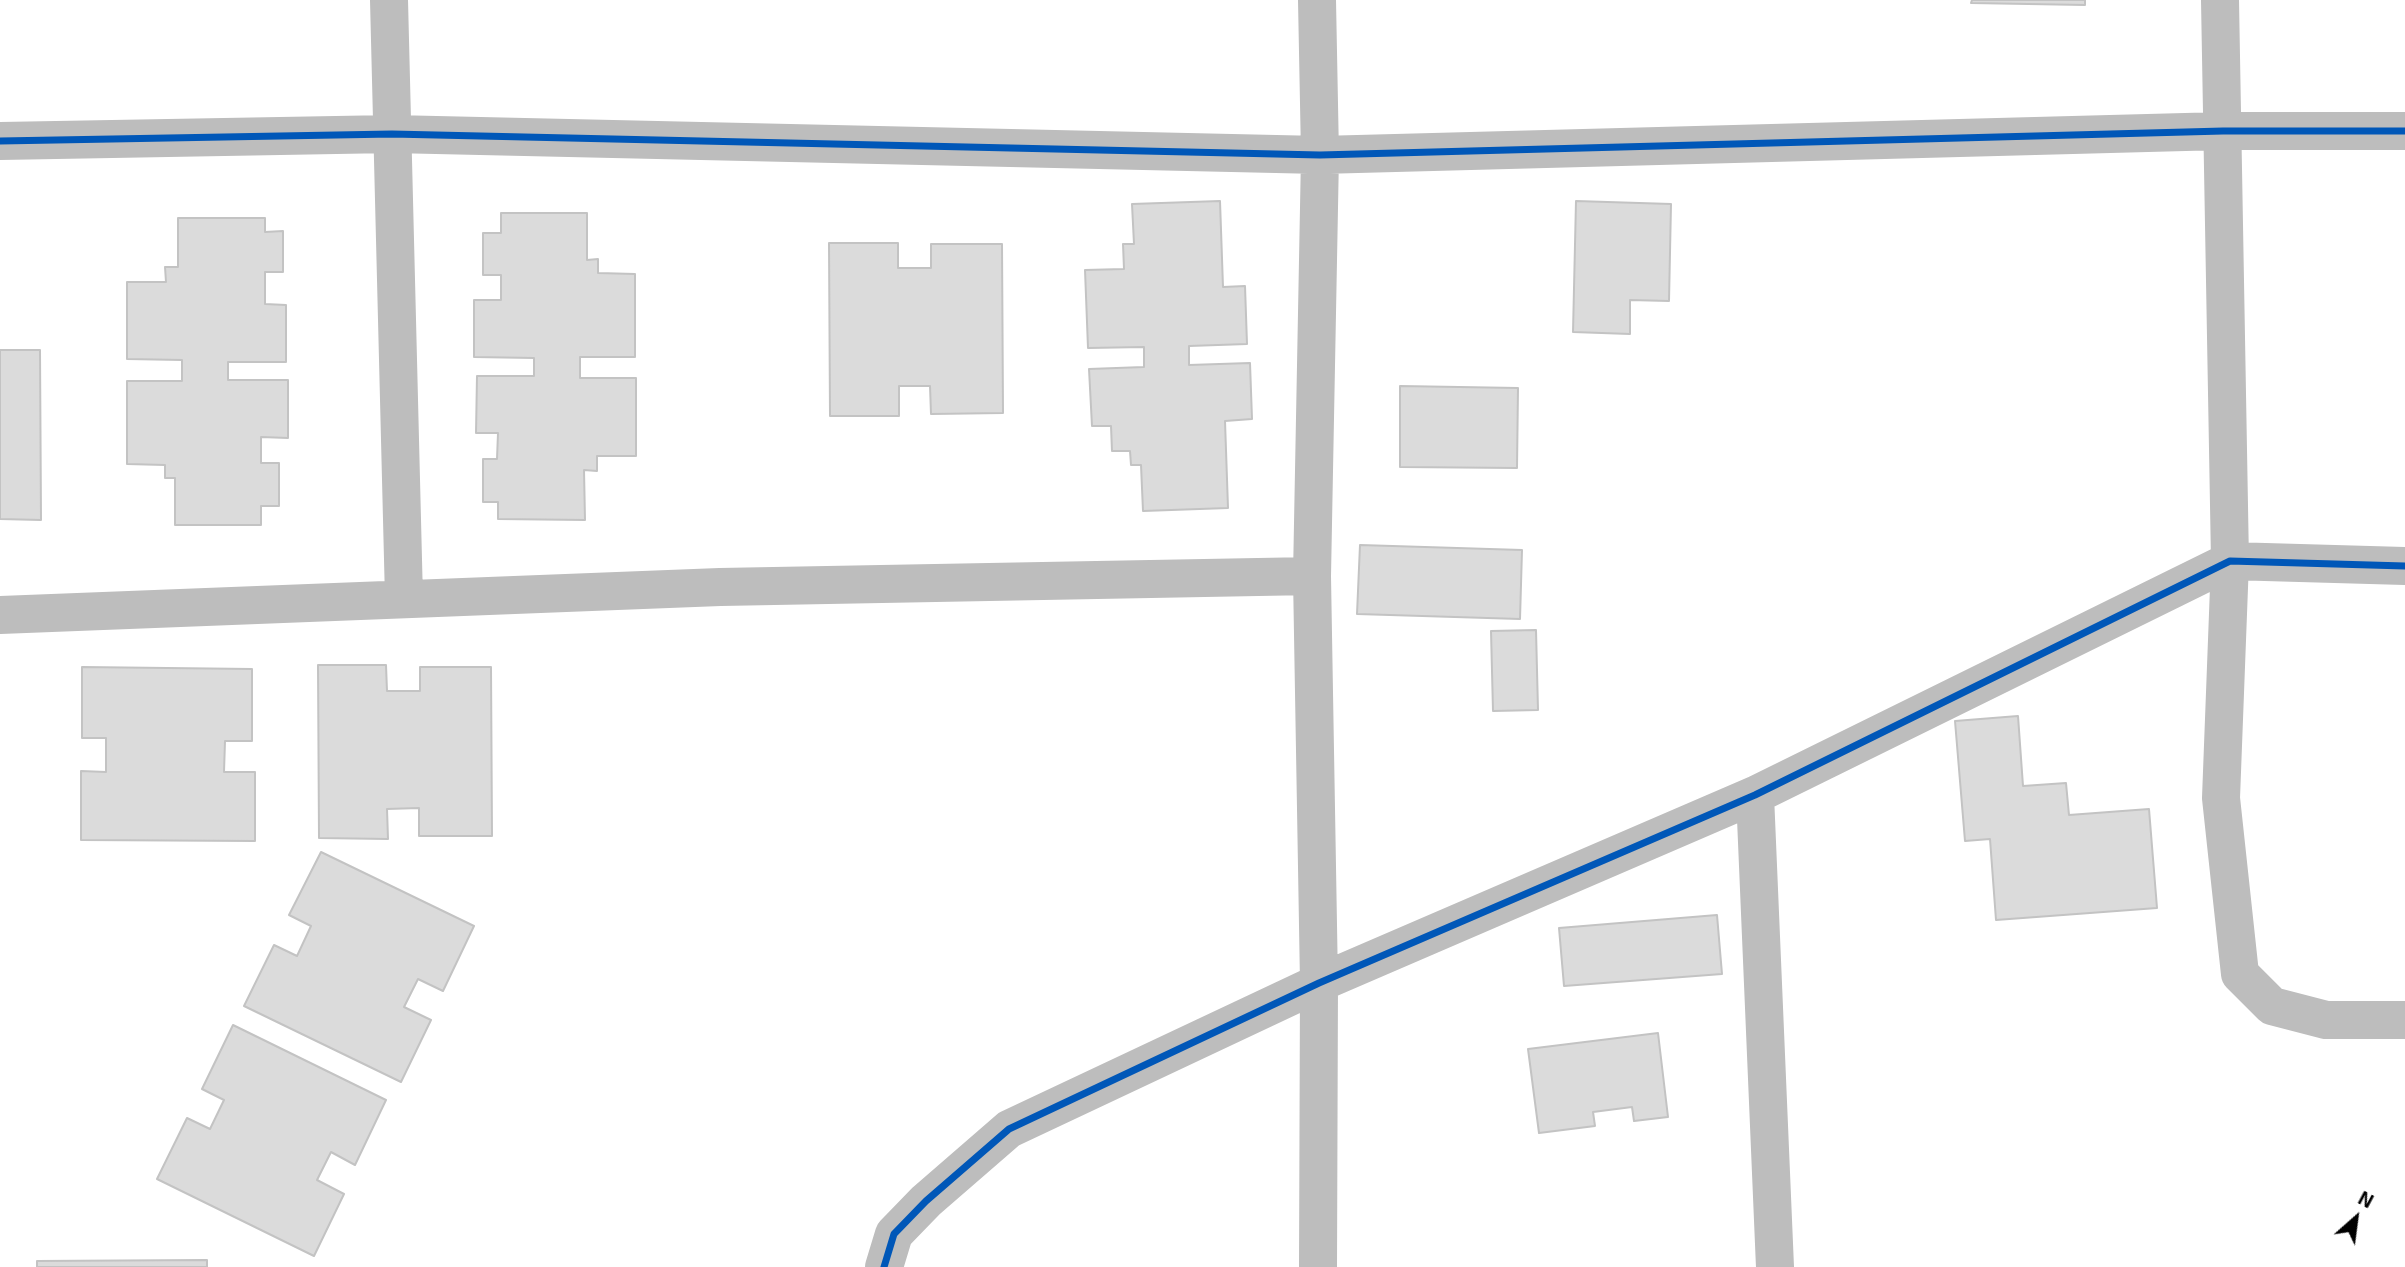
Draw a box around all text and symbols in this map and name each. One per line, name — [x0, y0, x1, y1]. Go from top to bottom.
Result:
north arrow — [2321, 1183, 2391, 1253]
text: N — [2355, 1186, 2378, 1212]

